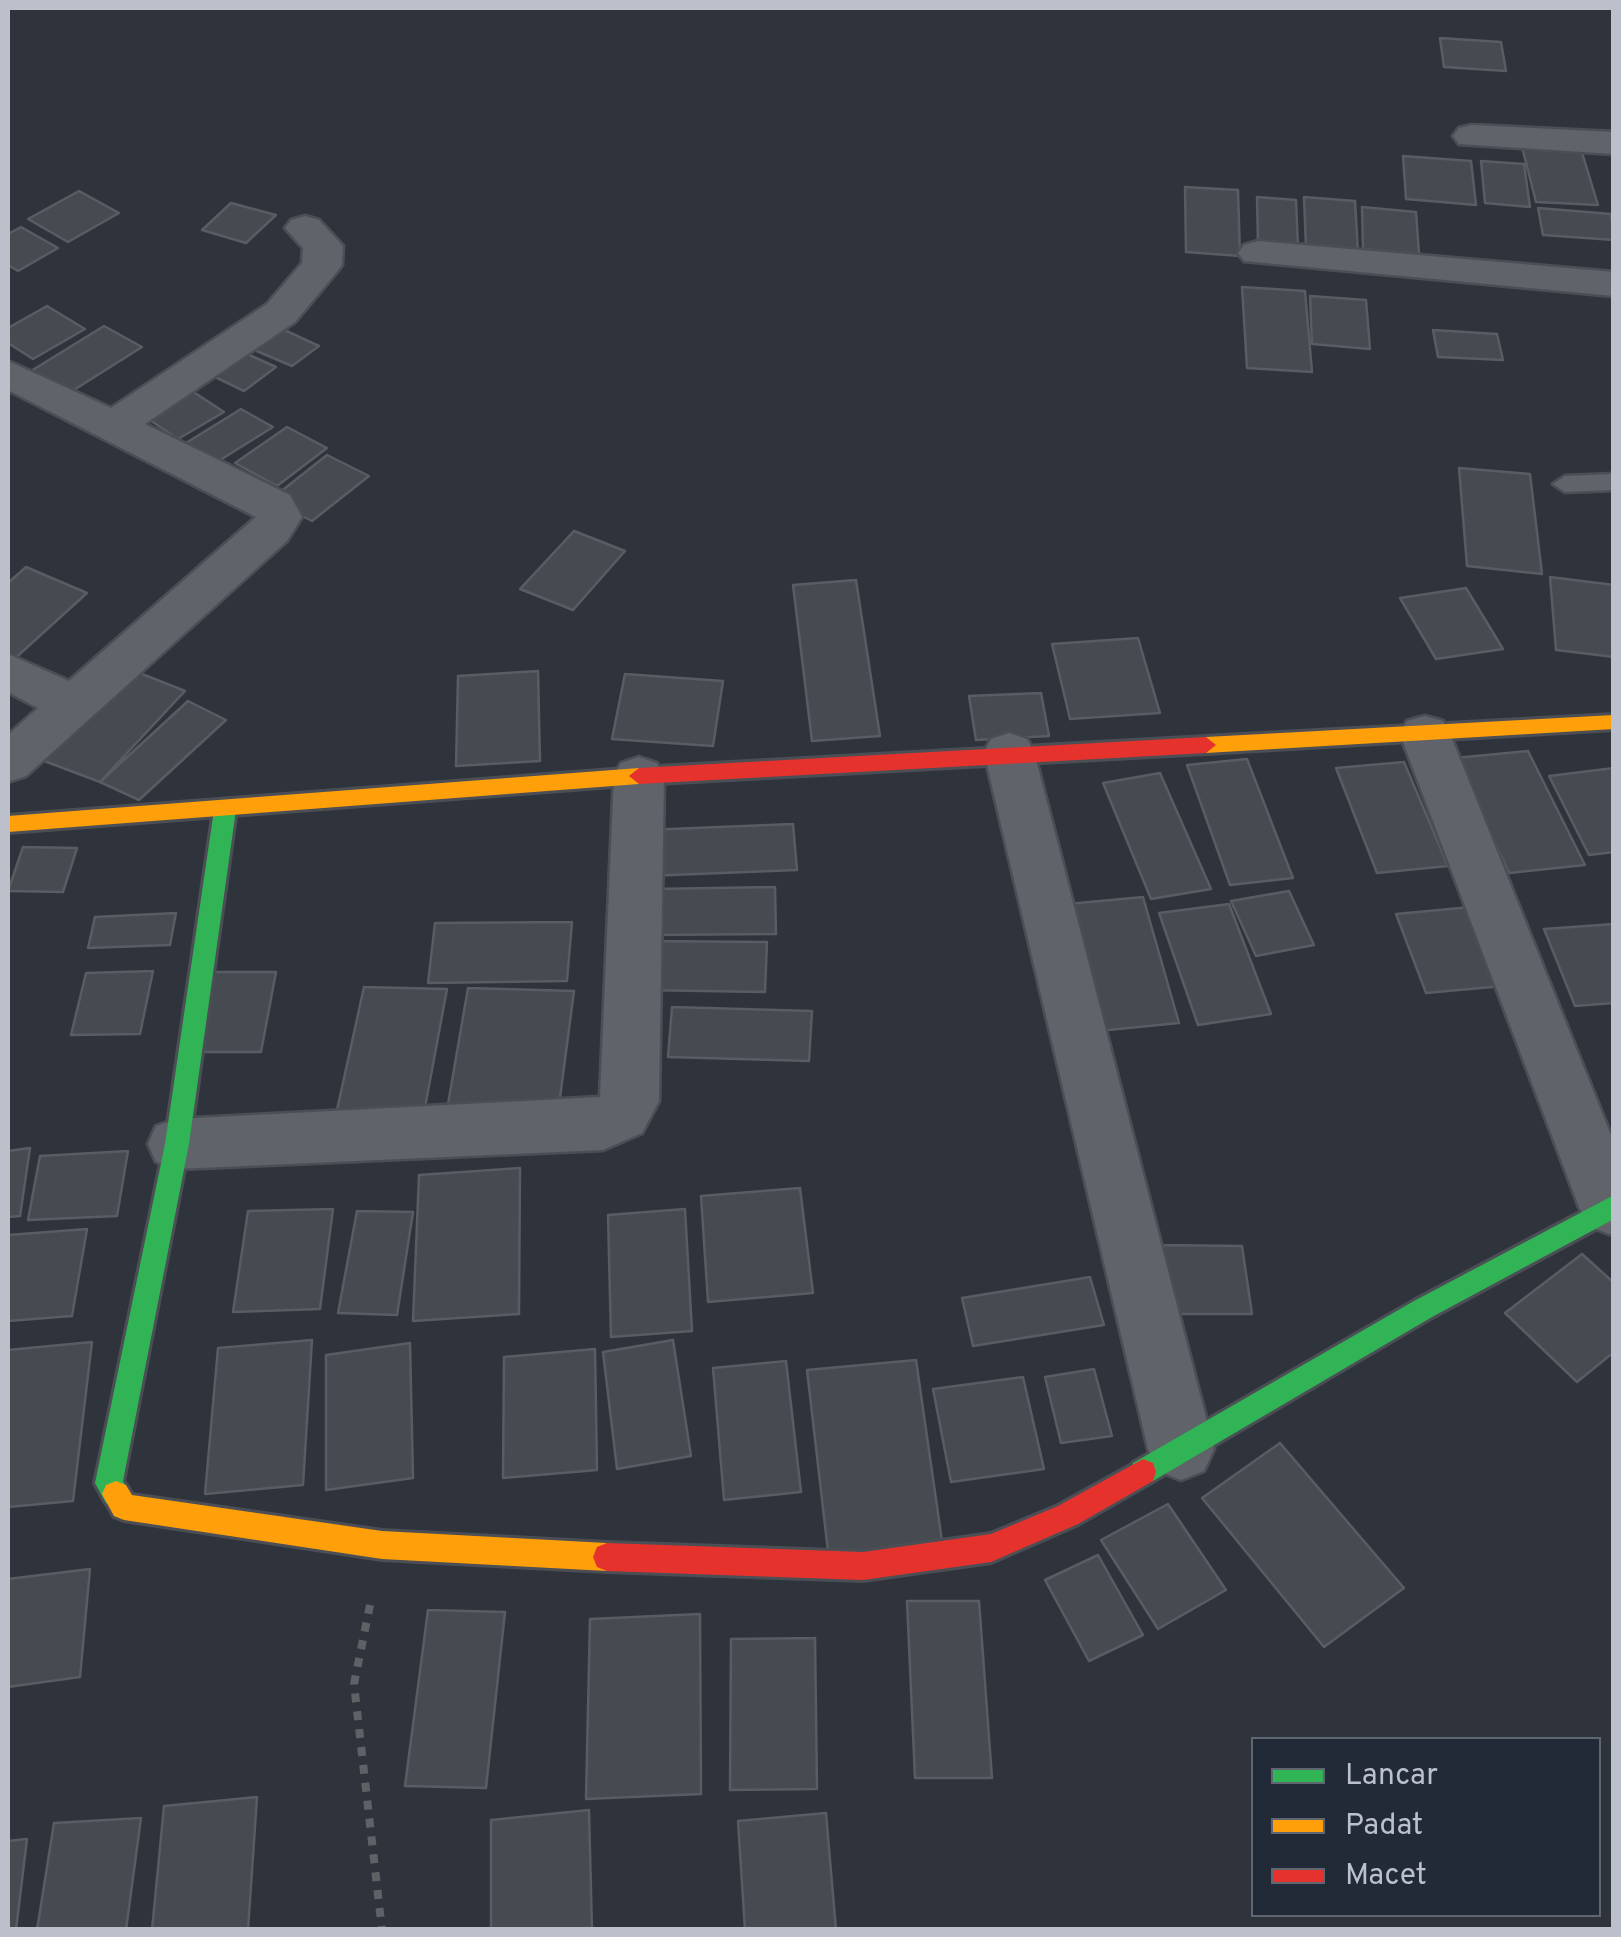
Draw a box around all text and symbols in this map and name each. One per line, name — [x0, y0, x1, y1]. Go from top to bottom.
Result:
legend — [1251, 1737, 1601, 1917]
text: Lancar — [1345, 1758, 1438, 1795]
text: Padat — [1345, 1808, 1423, 1845]
text: Macet — [1345, 1858, 1427, 1895]

